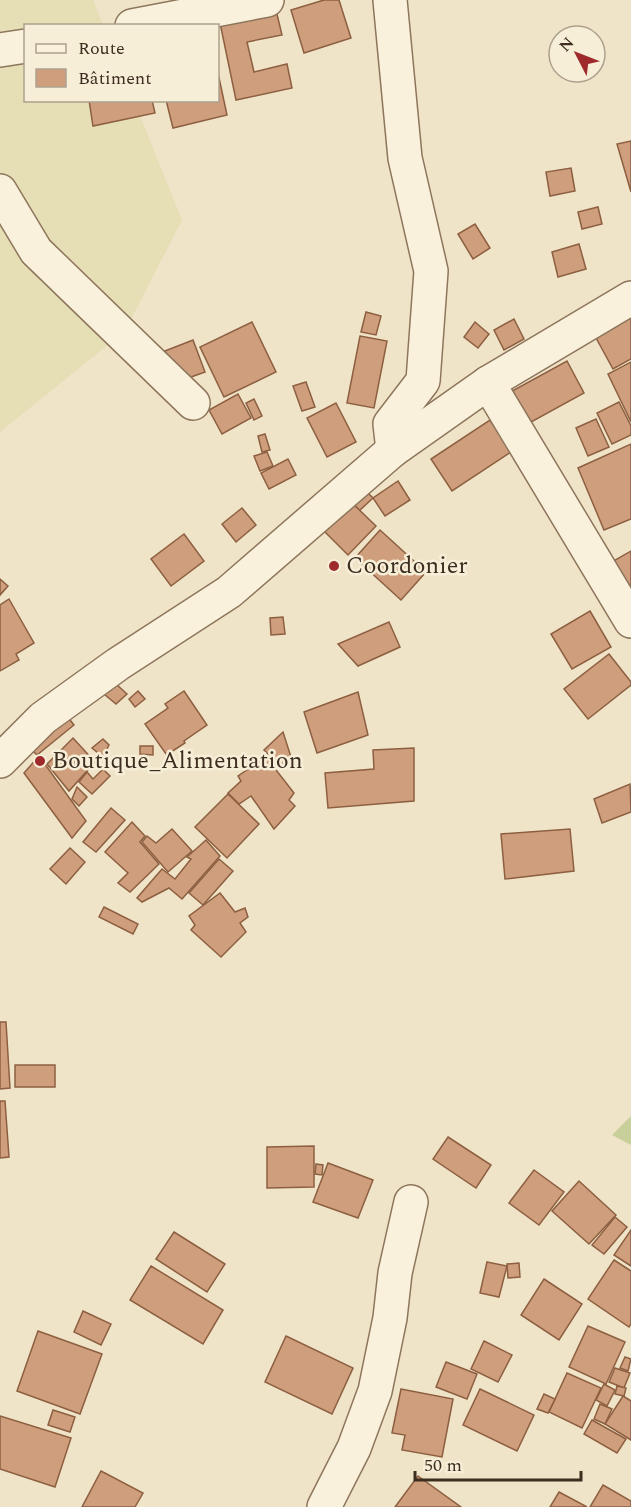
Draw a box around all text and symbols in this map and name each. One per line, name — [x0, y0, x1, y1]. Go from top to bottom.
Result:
legend — [24, 24, 219, 102]
north arrow — [547, 24, 607, 84]
text: N — [553, 32, 580, 58]
text: Route — [78, 35, 125, 62]
text: Bâtiment — [78, 65, 152, 92]
place label: Coordonier — [346, 548, 468, 584]
marker: Coordonier — [327, 559, 341, 573]
place label: Boutique_Alimentation — [52, 743, 303, 779]
marker: Boutique_Alimentation — [33, 754, 47, 768]
scale bar — [415, 1444, 582, 1482]
text: 50 m — [424, 1452, 462, 1479]

